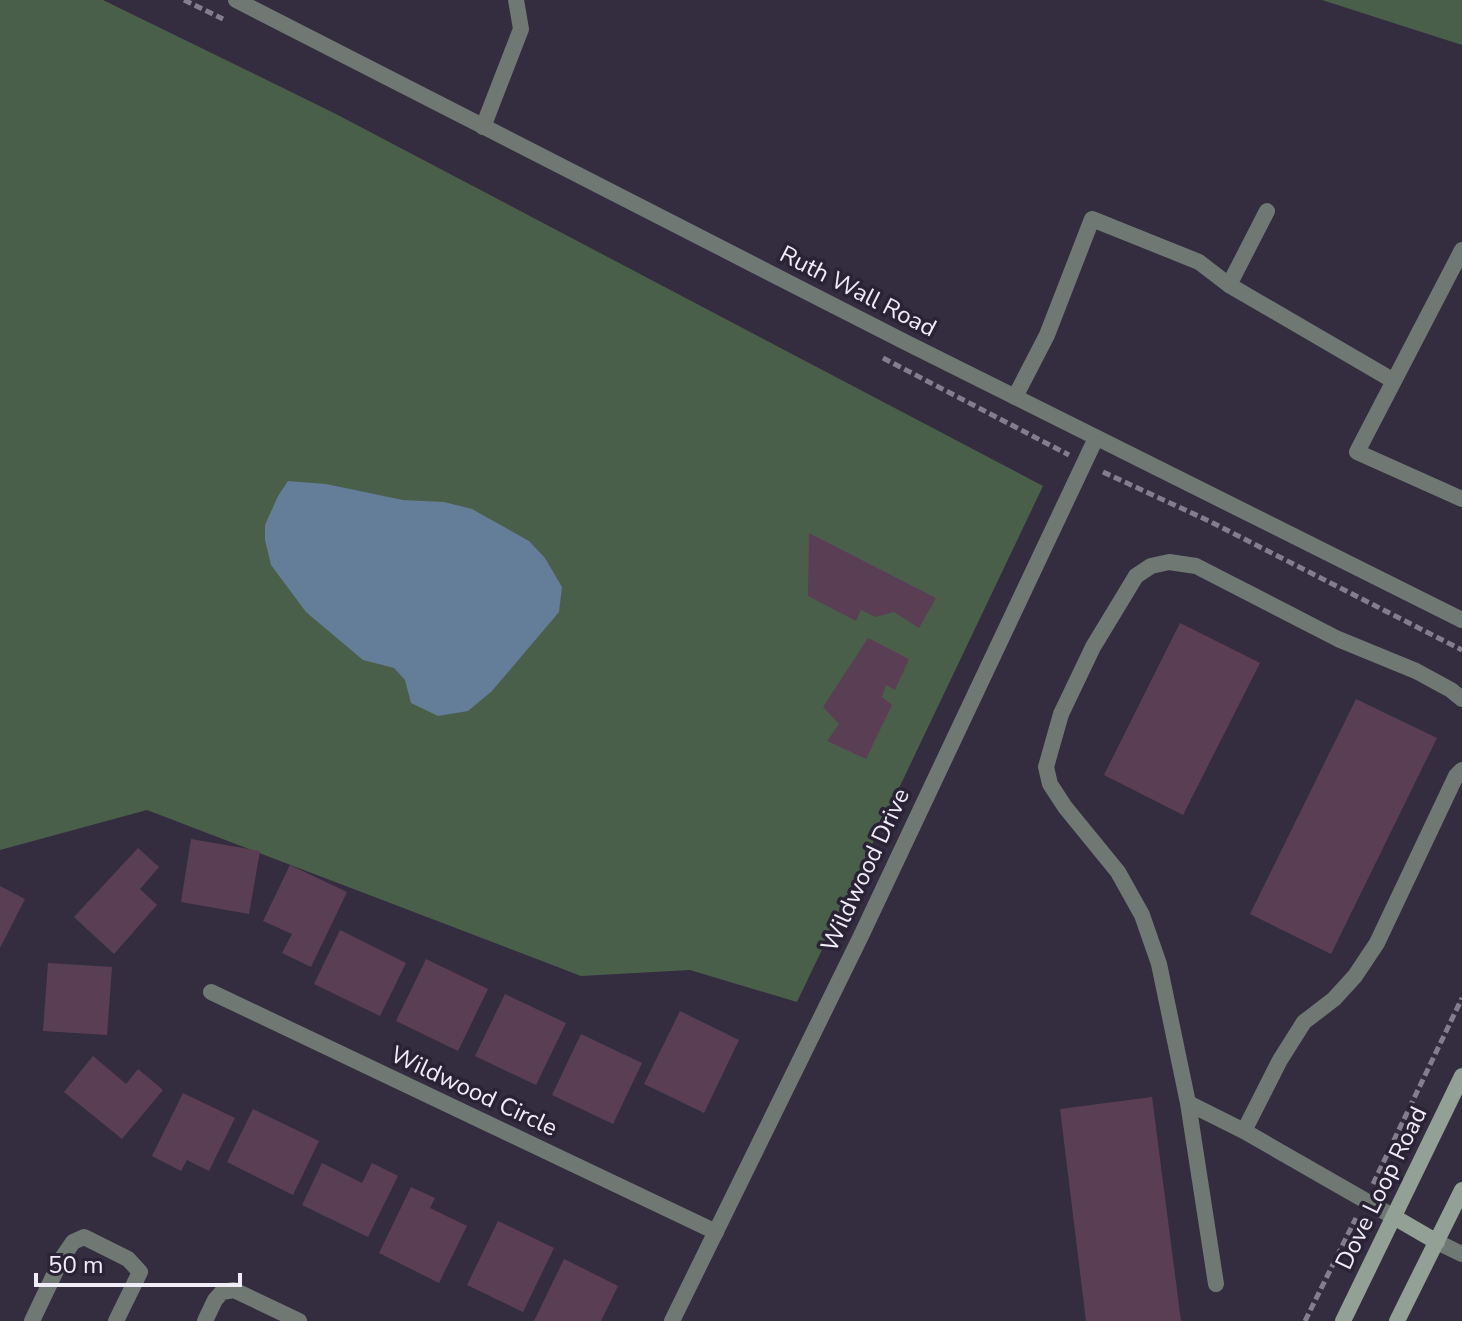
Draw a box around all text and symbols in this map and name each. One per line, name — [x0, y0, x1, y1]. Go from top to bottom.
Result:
street label: Ruth Wall Road — [774, 238, 942, 344]
street label: Wildwood Drive — [813, 783, 917, 957]
street label: Wildwood Circle — [385, 1038, 563, 1144]
street label: Dove Loop Road — [1328, 1101, 1434, 1275]
scale bar — [36, 1237, 240, 1287]
text: 50 m — [48, 1249, 104, 1281]

